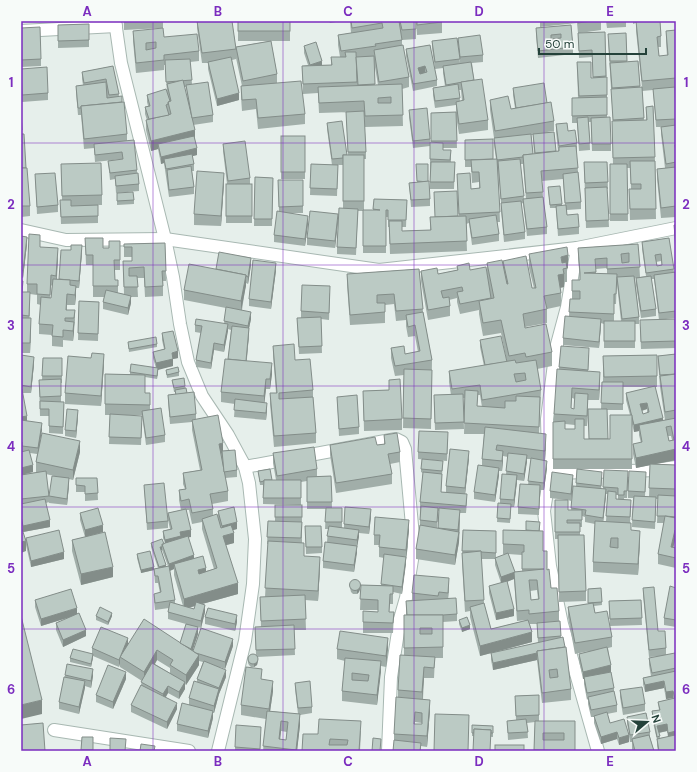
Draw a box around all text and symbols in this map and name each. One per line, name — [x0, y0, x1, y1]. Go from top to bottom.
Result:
text: A — [82, 3, 92, 20]
text: B — [214, 3, 222, 20]
text: C — [343, 3, 353, 20]
text: D — [474, 3, 484, 20]
text: E — [606, 3, 614, 20]
scale bar — [539, 30, 646, 56]
text: 50 m — [545, 36, 574, 52]
text: 1 — [9, 74, 13, 91]
text: 1 — [684, 74, 688, 91]
text: 2 — [7, 196, 15, 213]
text: 2 — [682, 196, 690, 213]
text: 3 — [7, 317, 15, 334]
text: 3 — [682, 317, 690, 334]
text: 4 — [7, 438, 15, 455]
text: 4 — [682, 438, 690, 455]
text: 5 — [7, 560, 15, 577]
text: 5 — [682, 560, 690, 577]
text: 6 — [7, 681, 15, 698]
text: 6 — [682, 681, 690, 698]
north arrow — [627, 702, 667, 742]
text: N — [649, 713, 664, 725]
text: A — [82, 753, 92, 770]
text: B — [214, 753, 222, 770]
text: C — [343, 753, 353, 770]
text: D — [474, 753, 484, 770]
text: E — [606, 753, 614, 770]

